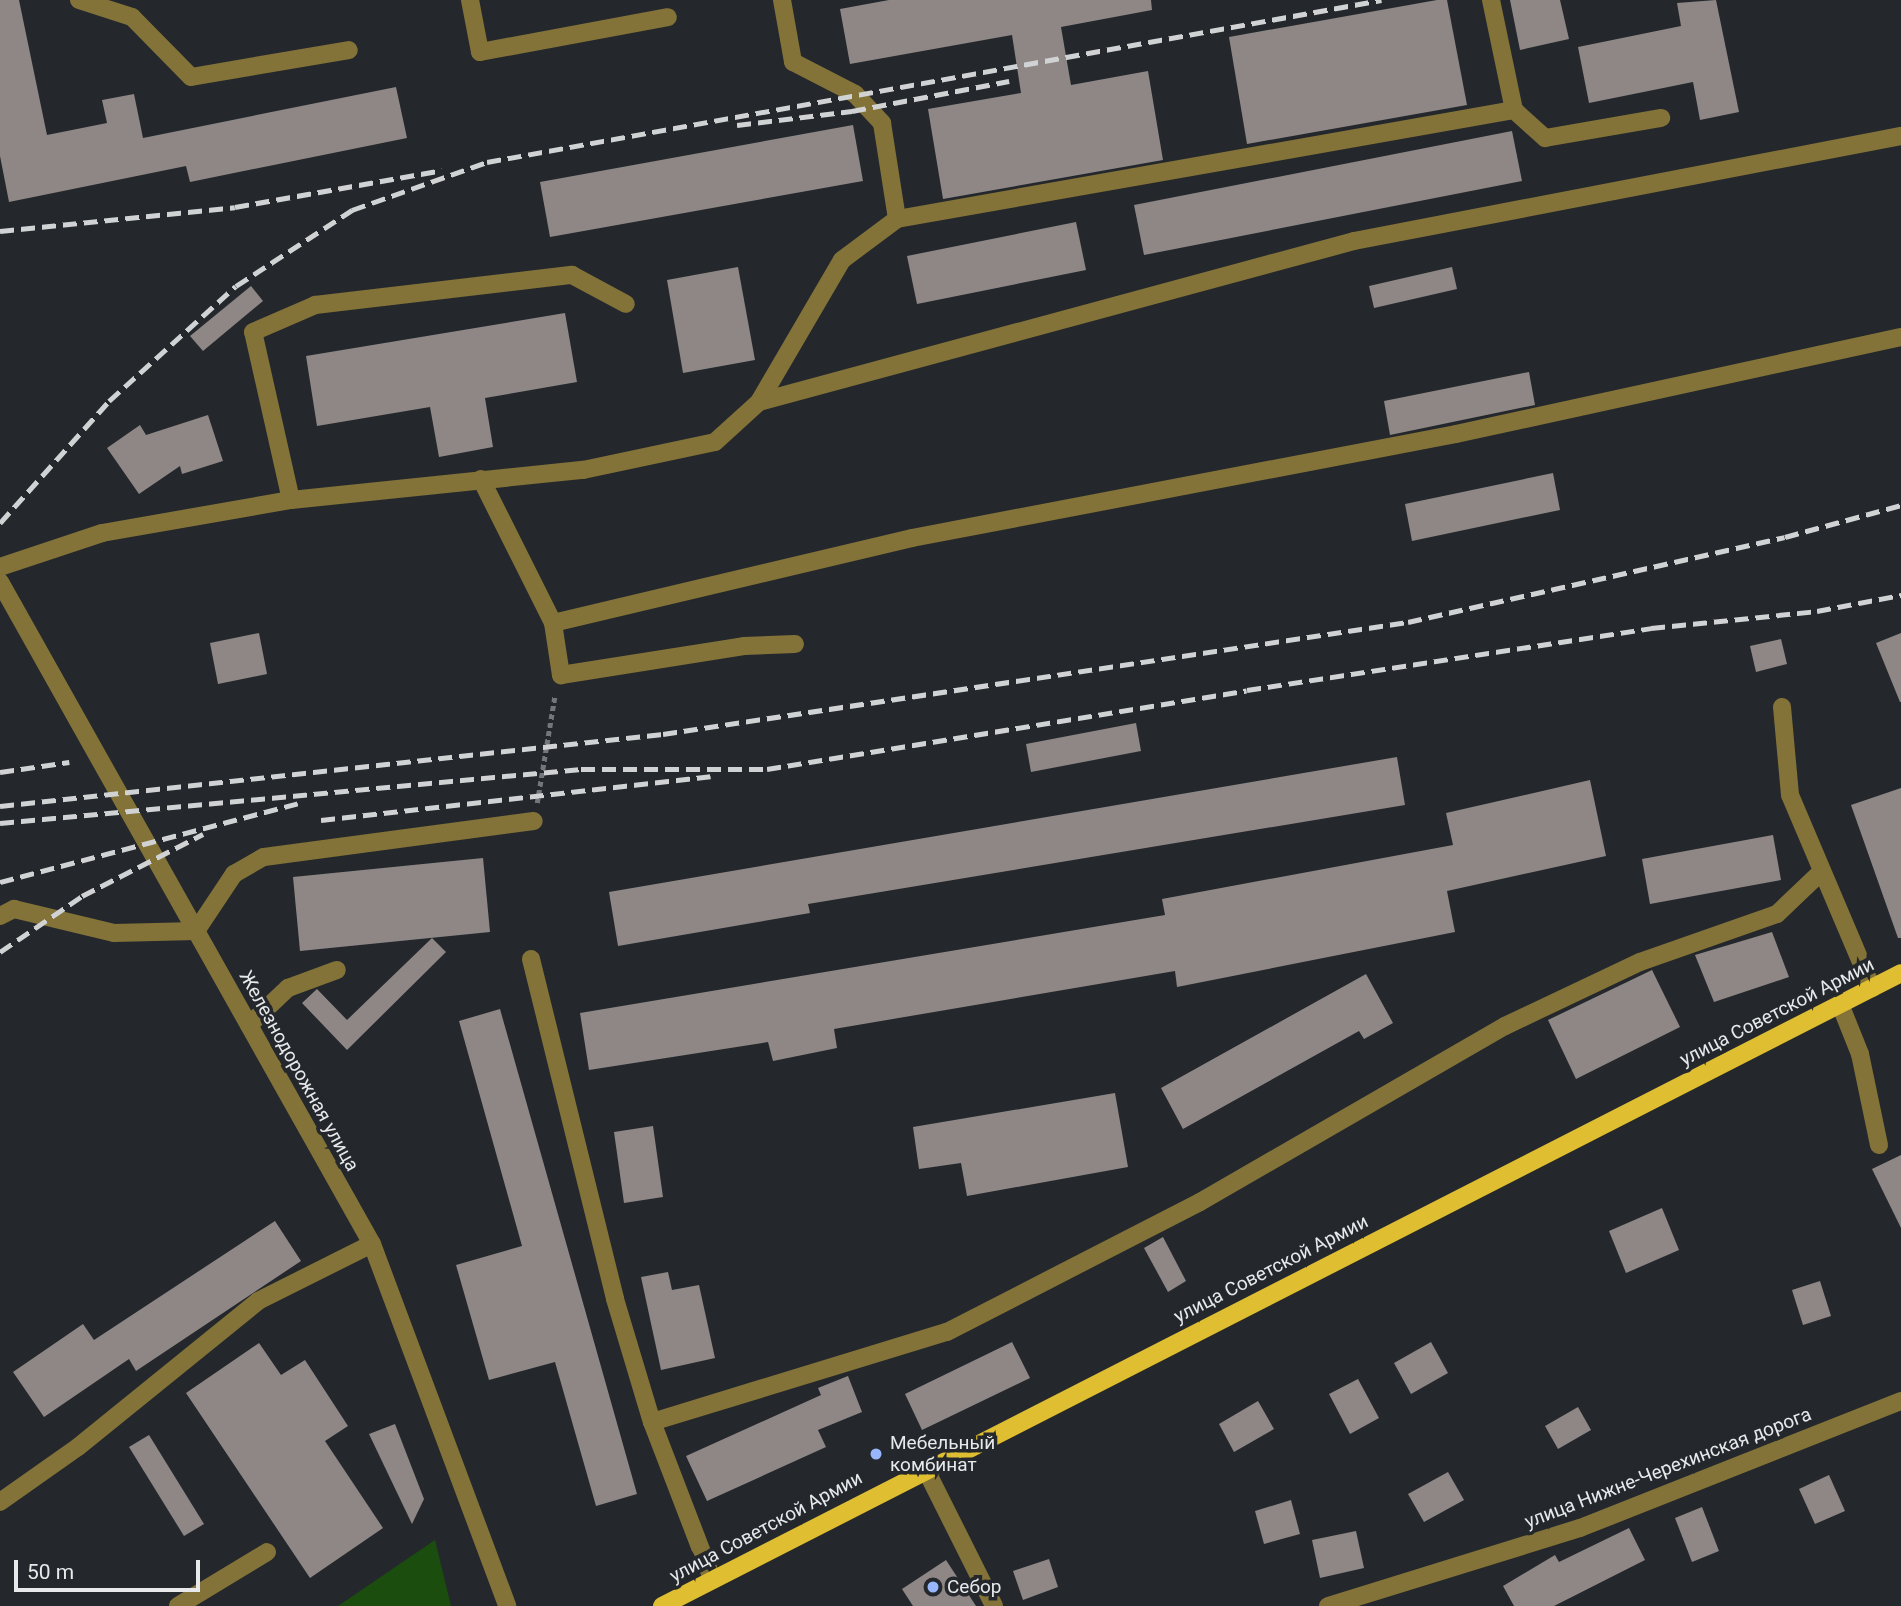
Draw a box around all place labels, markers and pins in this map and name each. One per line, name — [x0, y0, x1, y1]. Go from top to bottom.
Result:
place label: Мебельный комбинат — [890, 1432, 995, 1476]
marker: Мебельный комбинат — [868, 1446, 884, 1462]
place label: Себор — [947, 1576, 1001, 1598]
marker: Себор — [925, 1579, 941, 1595]

